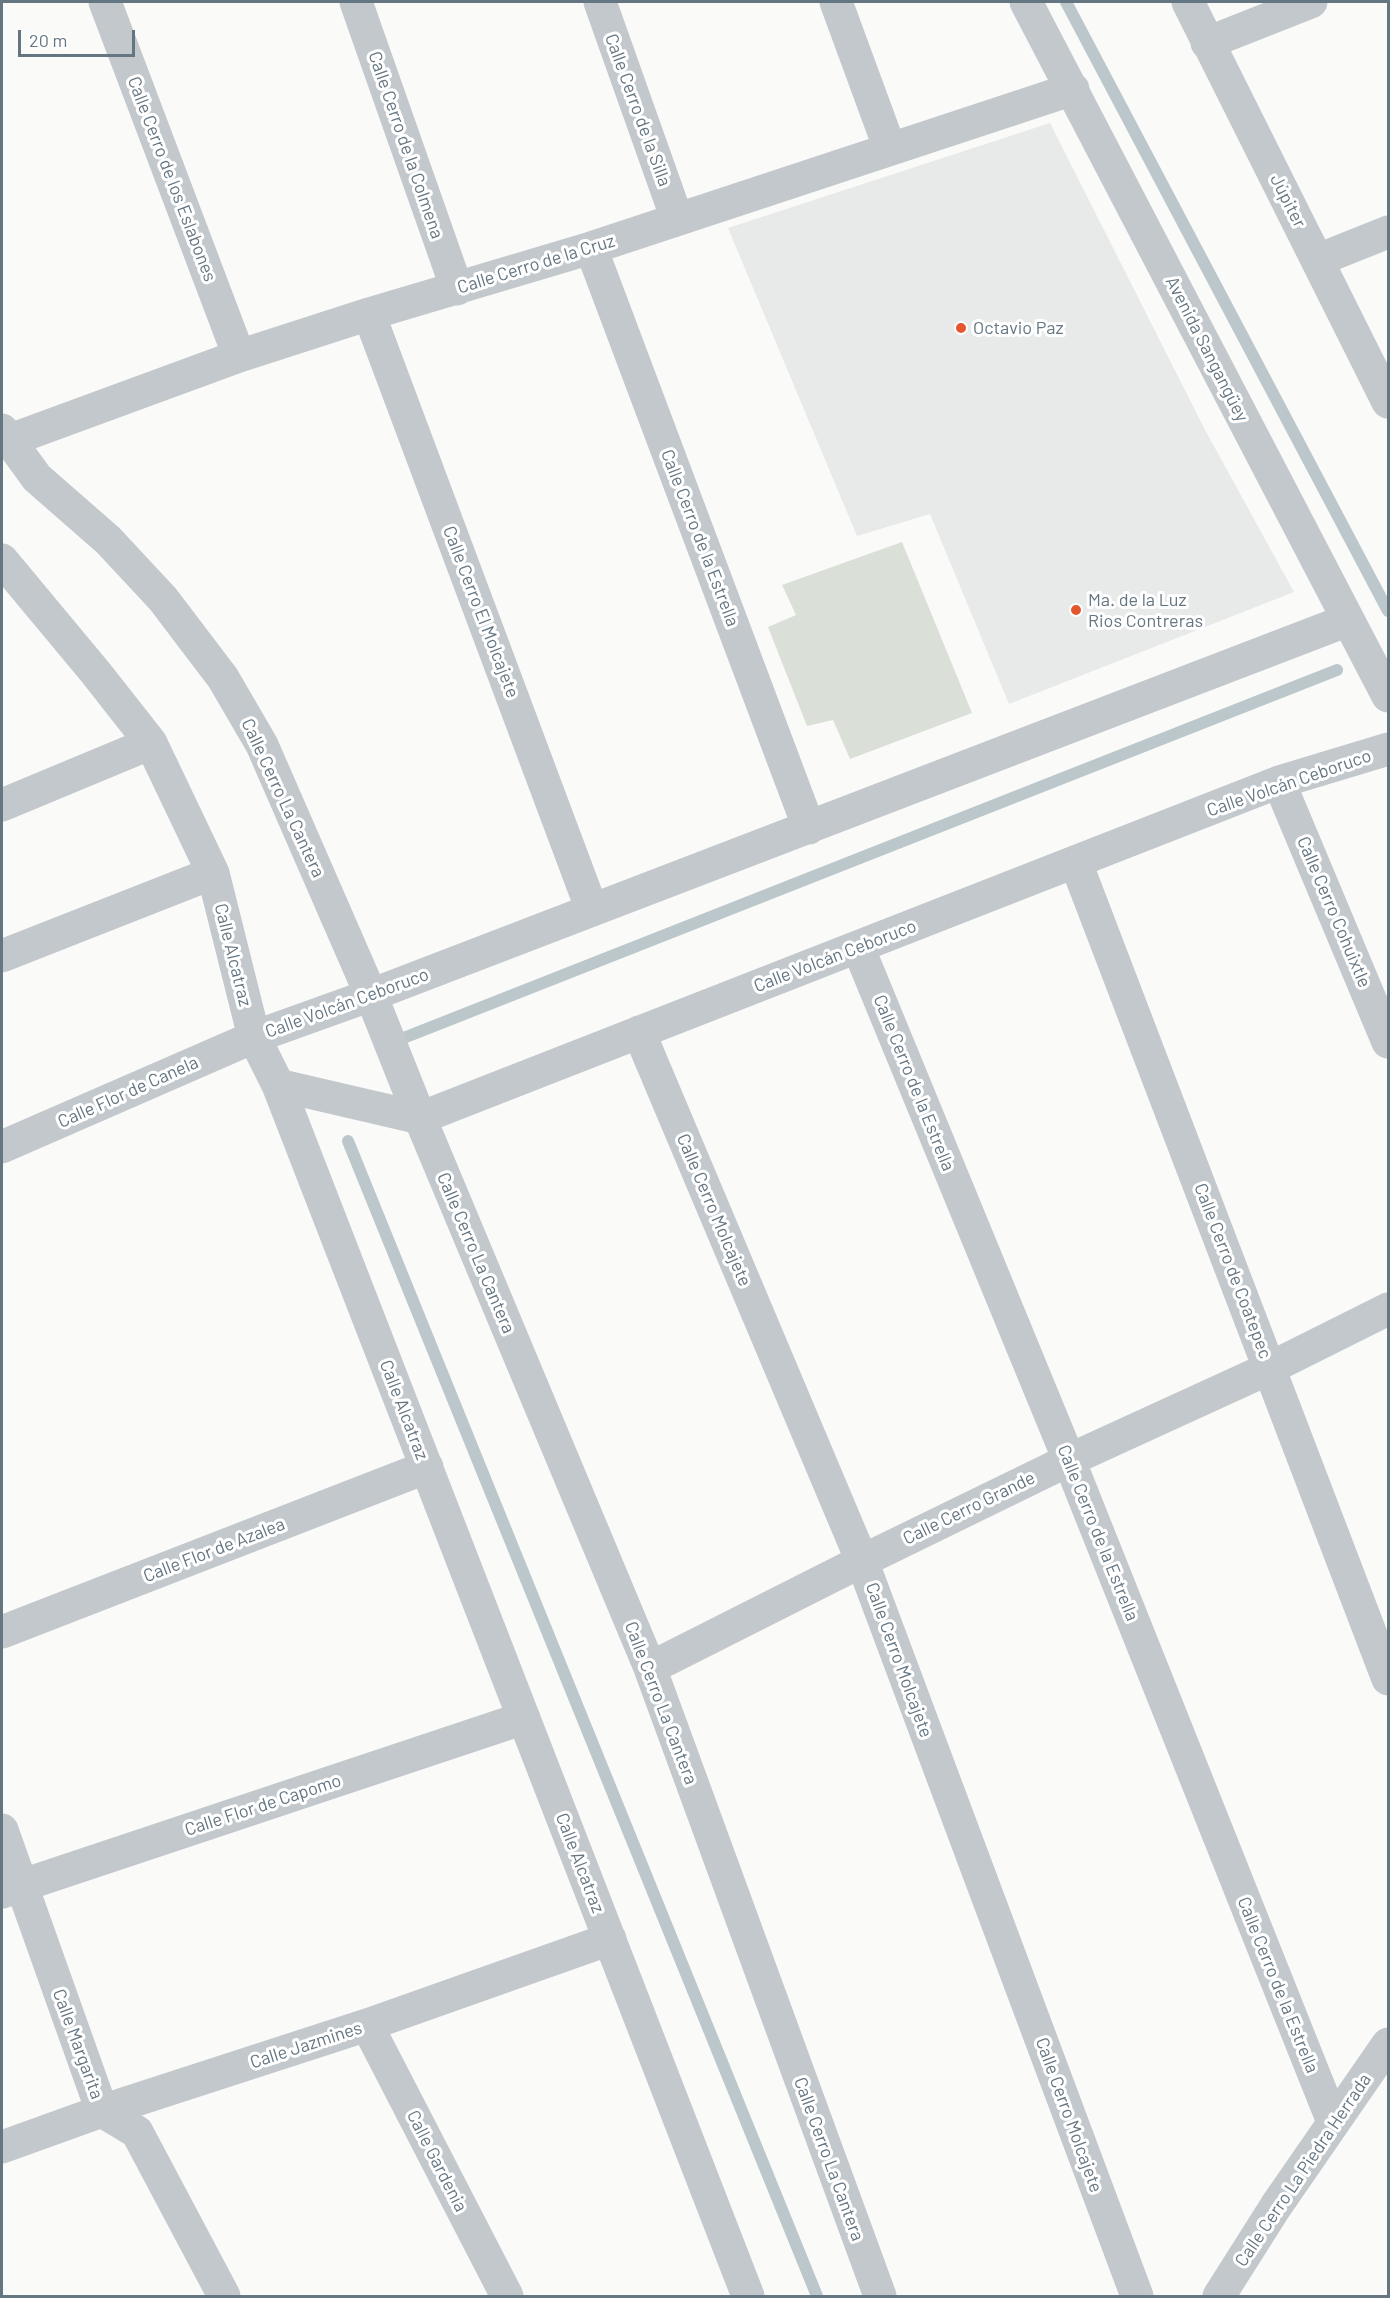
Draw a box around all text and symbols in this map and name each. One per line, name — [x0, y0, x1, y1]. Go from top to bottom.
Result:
scale bar — [21, 18, 138, 56]
text: 20 m — [29, 29, 67, 51]
street label: Calle Cerro de la Silla — [600, 31, 676, 189]
street label: Calle Cerro de la Colmena — [364, 49, 448, 241]
street label: Calle Cerro de los Eslabones — [123, 74, 221, 284]
street label: Júpiter — [1265, 171, 1311, 231]
street label: Calle Cerro de la Cruz — [455, 230, 617, 298]
street label: Avenida Sangangüey — [1161, 273, 1253, 425]
place label: Octavio Paz — [973, 317, 1064, 339]
marker: Octavio Paz — [954, 321, 968, 335]
street label: Calle Cerro de la Estrella — [656, 446, 744, 630]
street label: Calle Cerro El Molcajete — [438, 523, 524, 701]
place label: Ma. de la Luz Rios Contreras — [1088, 589, 1203, 632]
marker: Ma. de la Luz Rios Contreras — [1069, 603, 1083, 617]
street label: Calle Cerro La Cantera — [237, 715, 329, 881]
street label: Calle Volcán Ceboruco — [1204, 745, 1374, 821]
street label: Calle Cerro Cohuixtle — [1292, 833, 1376, 991]
street label: Calle Alcatraz — [210, 901, 256, 1009]
street label: Calle Volcán Ceboruco — [751, 915, 919, 997]
street label: Calle Volcán Ceboruco — [262, 963, 432, 1043]
street label: Calle Cerro de la Estrella — [869, 992, 959, 1174]
street label: Calle Flor de Canela — [54, 1051, 202, 1133]
street label: Calle Cerro Molcajete — [672, 1131, 756, 1289]
street label: Calle Cerro La Cantera — [432, 1169, 520, 1337]
street label: Calle Cerro de Coatepec — [1190, 1180, 1276, 1362]
street label: Calle Alcatraz — [375, 1357, 433, 1463]
street label: Calle Cerro de la Estrella — [1053, 1442, 1143, 1624]
street label: Calle Cerro Grande — [899, 1467, 1039, 1549]
street label: Calle Flor de Azalea — [140, 1513, 288, 1587]
street label: Calle Cerro Molcajete — [861, 1579, 937, 1741]
street label: Calle Cerro La Cantera — [620, 1619, 702, 1787]
street label: Calle Flor de Capomo — [182, 1770, 344, 1840]
street label: Calle Alcatraz — [551, 1810, 609, 1916]
street label: Calle Cerro de la Estrella — [1233, 1894, 1323, 2076]
street label: Calle Margarita — [48, 1986, 108, 2102]
street label: Calle Jazmines — [247, 2017, 365, 2073]
street label: Calle Cerro Molcajete — [1031, 2034, 1107, 2196]
street label: Calle Cerro La Piedra Herrada — [1230, 2069, 1376, 2271]
street label: Calle Cerro La Cantera — [789, 2074, 869, 2244]
street label: Calle Gardenia — [402, 2107, 472, 2215]

